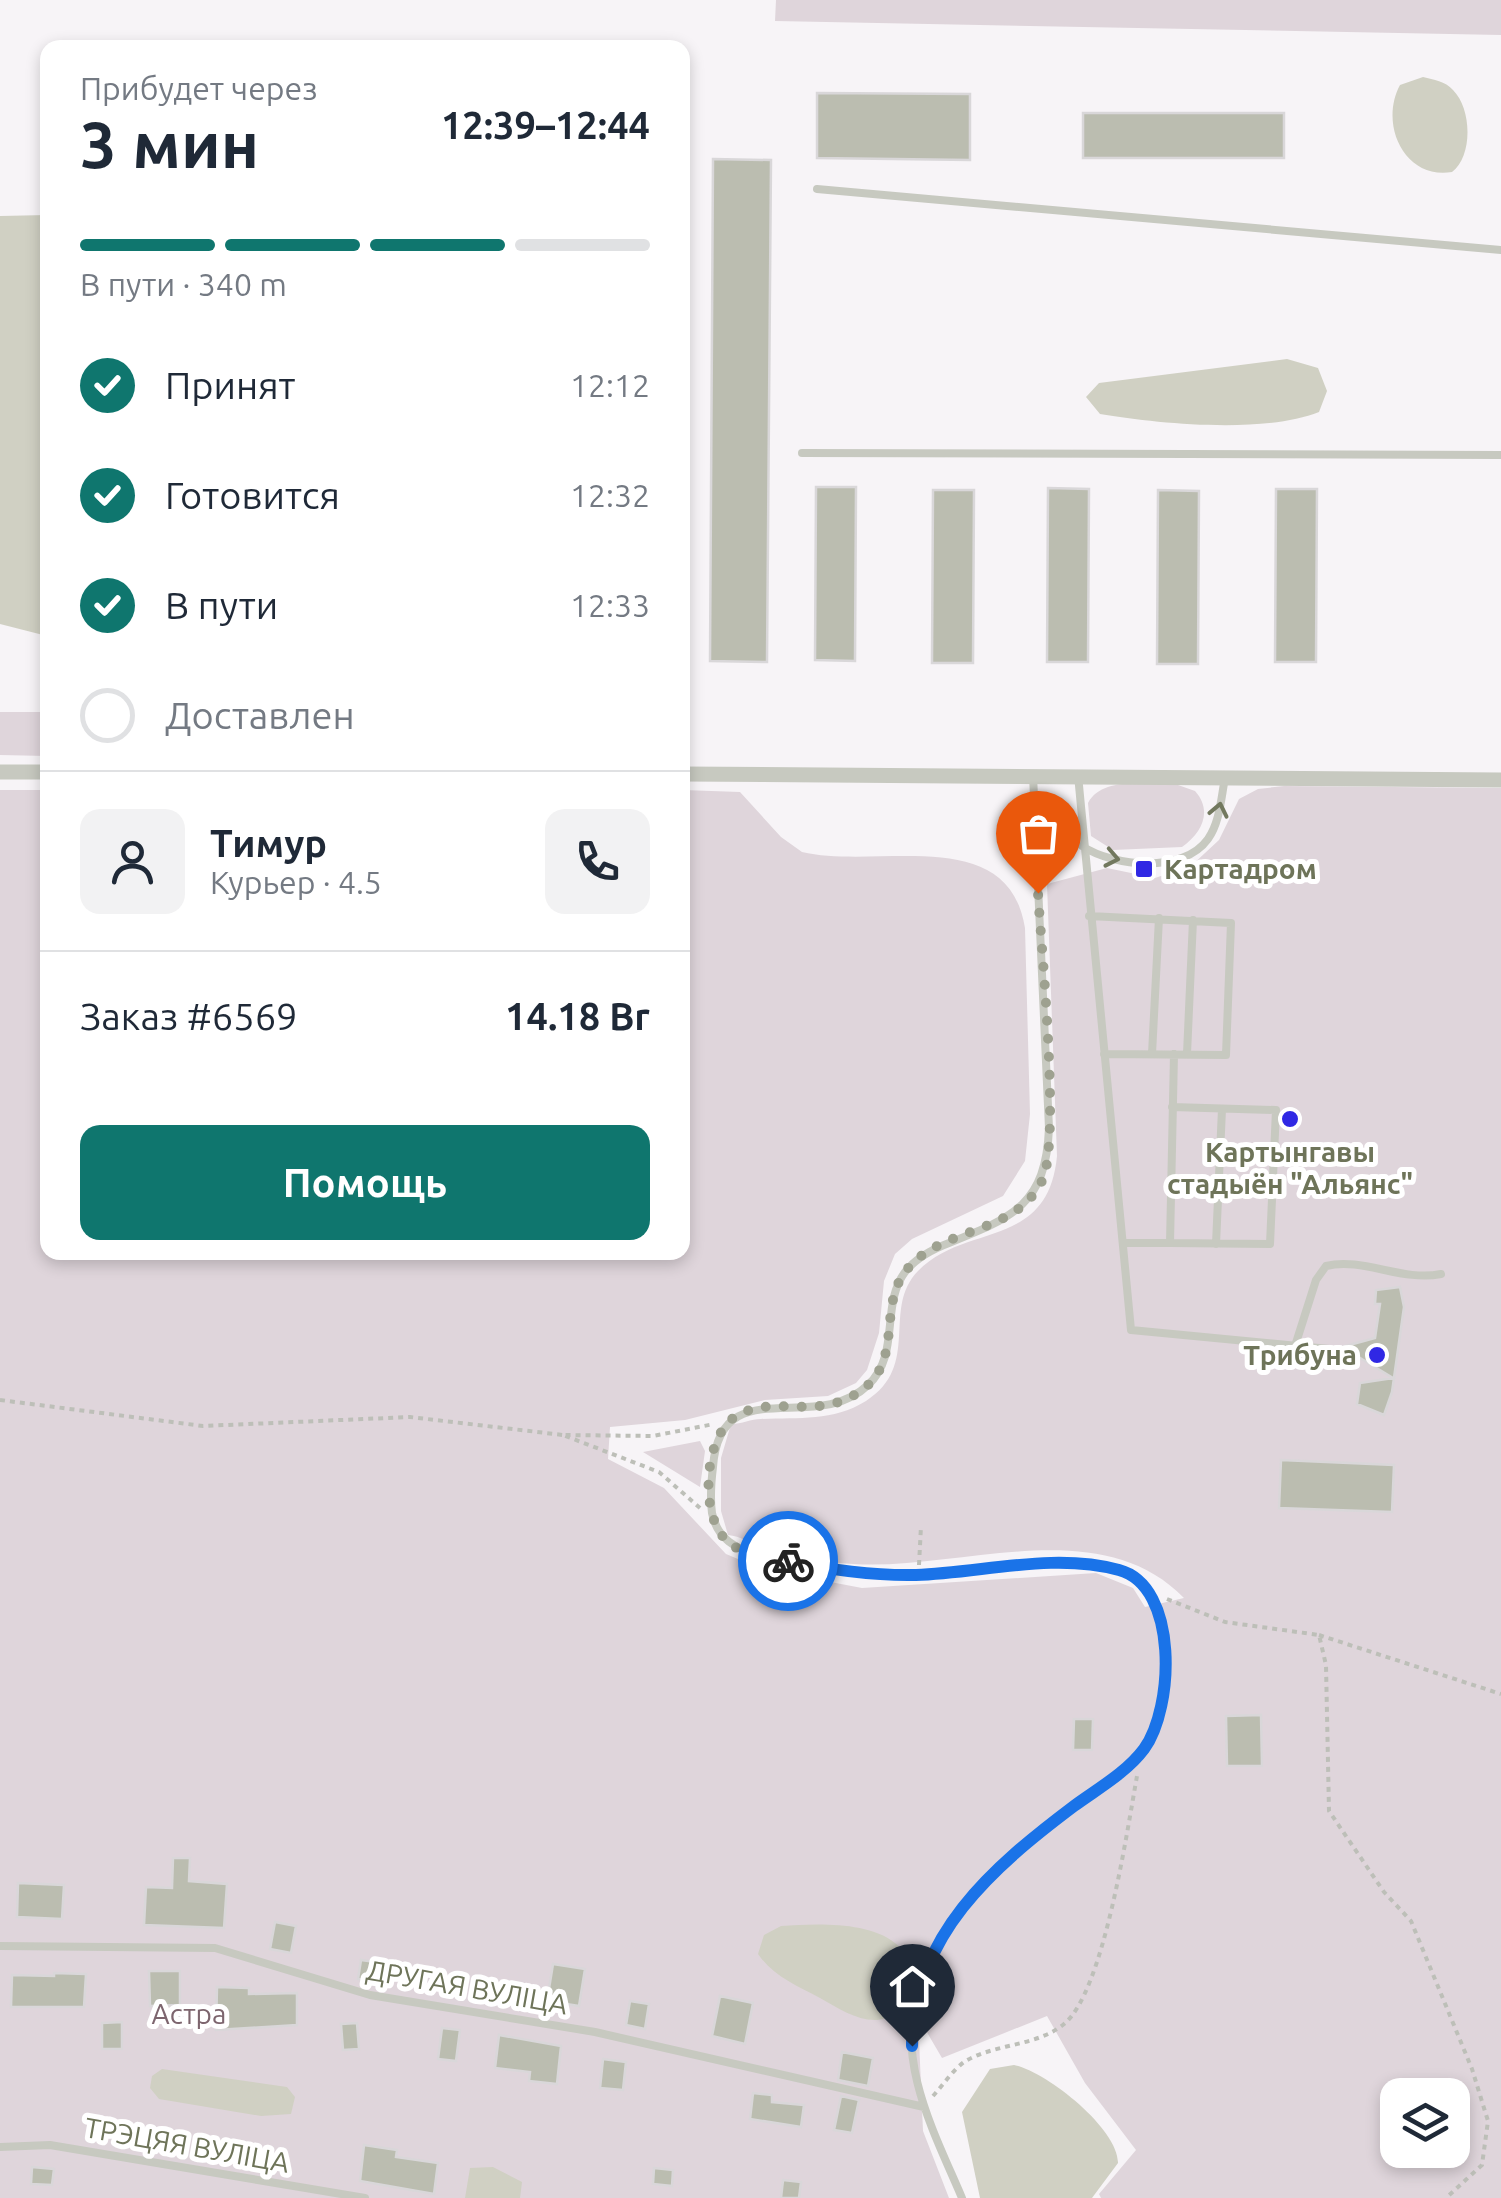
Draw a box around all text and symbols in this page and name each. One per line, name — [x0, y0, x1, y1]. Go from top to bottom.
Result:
text: Прибудет через — [80, 70, 318, 106]
text: 12:39–12:44 — [441, 104, 650, 146]
text: 3 мин — [80, 107, 259, 180]
text: В пути · 340 m — [80, 266, 287, 302]
icon: check — [80, 358, 135, 413]
text: Принят — [165, 364, 295, 406]
text: 12:12 — [570, 367, 650, 403]
icon: check — [80, 468, 135, 523]
text: Готовится — [165, 474, 340, 516]
text: 12:32 — [570, 477, 650, 513]
icon: check — [80, 578, 135, 633]
text: В пути — [165, 584, 278, 626]
text: 12:33 — [570, 587, 650, 623]
text: Доставлен — [165, 694, 355, 736]
pin — [996, 791, 1081, 894]
one-way arrow — [1207, 802, 1228, 819]
icon: bag — [1011, 806, 1066, 861]
button: person — [80, 809, 185, 914]
button: phone — [545, 809, 650, 914]
text: Тимур — [210, 822, 327, 864]
one-way arrow — [1103, 846, 1120, 867]
place label: Картадром — [1164, 853, 1317, 884]
marker: Картадром — [1133, 858, 1155, 880]
text: Курьер · 4.5 — [210, 864, 382, 900]
text: Заказ #6569 — [80, 995, 298, 1037]
text: 14.18 Br — [505, 995, 650, 1037]
marker: Картынгавы стадыён "Альянс" — [1279, 1108, 1301, 1130]
button: Помощь — [80, 1125, 650, 1240]
place label: Картынгавы стадыён "Альянс" — [1167, 1136, 1413, 1199]
place label: Трибуна — [1243, 1339, 1357, 1370]
marker: Трибуна — [1366, 1344, 1388, 1366]
courier — [738, 1511, 838, 1611]
icon: bike — [761, 1534, 816, 1589]
pin — [870, 1944, 955, 2047]
street label: ДРУГАЯ ВУЛІЦА — [364, 1954, 570, 2019]
icon: home — [885, 1959, 940, 2014]
park label: Астра — [152, 1998, 226, 2029]
map controls — [1380, 2078, 1470, 2168]
button: layers — [1380, 2078, 1470, 2168]
street label: ТРЭЦЯЯ ВУЛІЦА — [82, 2111, 292, 2178]

